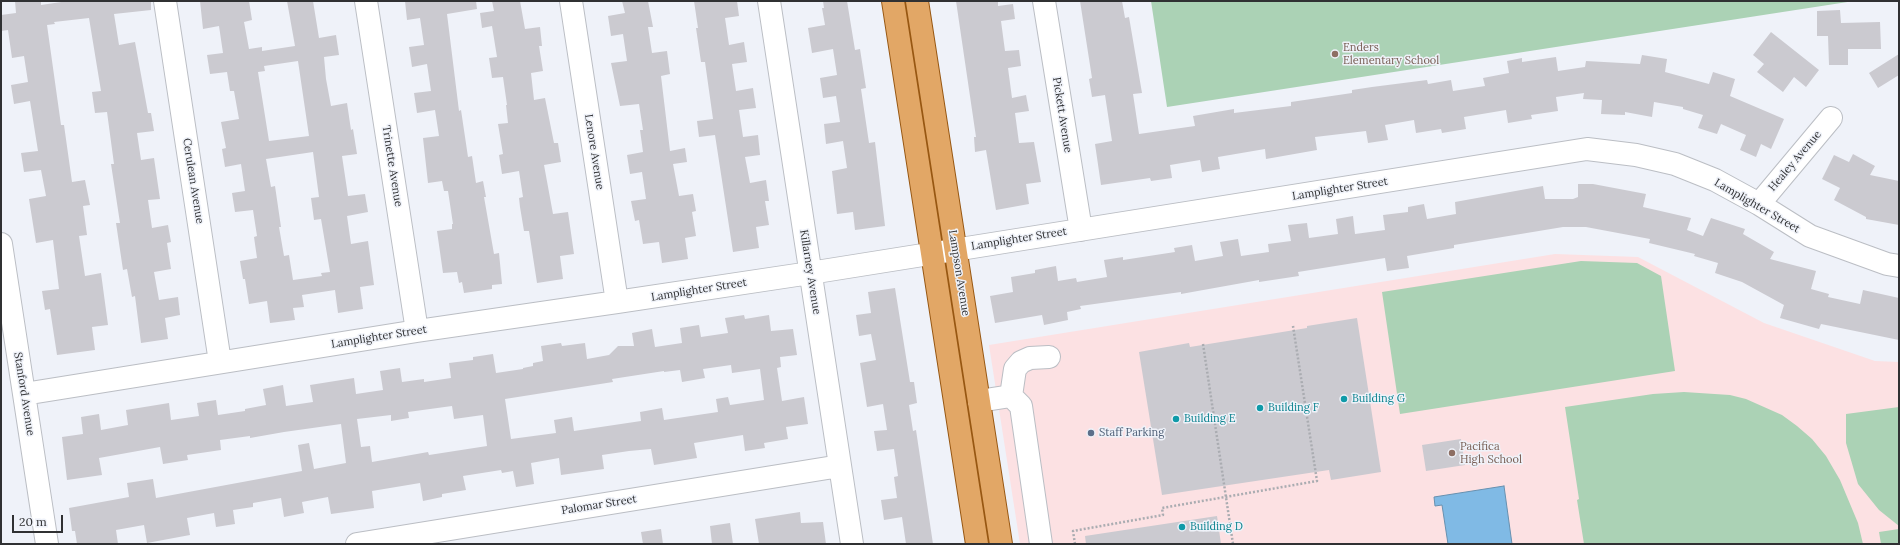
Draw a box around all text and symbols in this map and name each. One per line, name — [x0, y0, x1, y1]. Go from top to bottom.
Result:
place label: Enders Elementary School — [1343, 41, 1439, 67]
marker: Enders Elementary School — [1330, 49, 1340, 59]
street label: Pickett Avenue — [1050, 76, 1074, 154]
street label: Lenore Avenue — [582, 113, 606, 191]
street label: Trinette Avenue — [379, 124, 405, 208]
street label: Healey Avenue — [1766, 128, 1824, 194]
street label: Cerulean Avenue — [180, 137, 206, 225]
street label: Lamplighter Street — [1291, 175, 1389, 203]
street label: Lamplighter Street — [1712, 176, 1802, 236]
street label: Lamplighter Street — [970, 225, 1068, 253]
street label: Killarney Avenue — [797, 229, 823, 315]
street label: Lampson Avenue — [946, 229, 972, 317]
street label: Lamplighter Street — [650, 276, 748, 304]
street label: Lamplighter Street — [330, 323, 428, 351]
street label: Stanford Avenue — [11, 351, 37, 437]
place label: Building G — [1352, 392, 1405, 406]
marker: Building G — [1339, 394, 1349, 404]
place label: Building F — [1268, 401, 1319, 415]
marker: Building F — [1255, 403, 1265, 413]
place label: Building E — [1184, 412, 1236, 426]
marker: Building E — [1171, 414, 1181, 424]
place label: Staff Parking — [1099, 426, 1164, 440]
marker: Staff Parking — [1086, 428, 1096, 438]
place label: Pacifica High School — [1460, 440, 1522, 466]
marker: Pacifica High School — [1447, 448, 1457, 458]
street label: Palomar Street — [560, 493, 638, 517]
scale bar — [14, 507, 65, 533]
text: 20 m — [19, 514, 47, 529]
place label: Building D — [1190, 520, 1243, 534]
marker: Building D — [1177, 522, 1187, 532]

